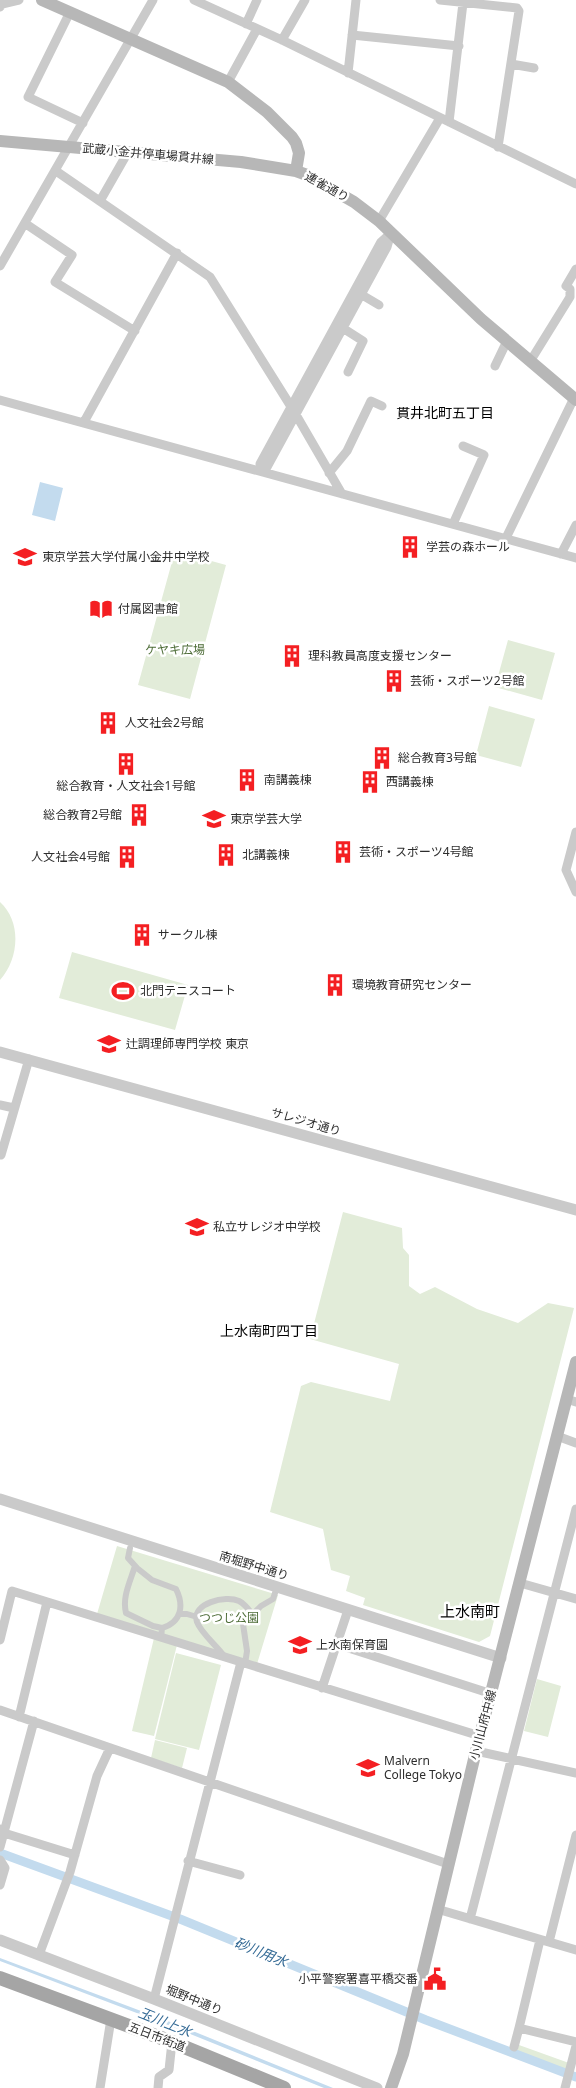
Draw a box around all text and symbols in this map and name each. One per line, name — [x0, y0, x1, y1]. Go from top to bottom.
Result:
street label: 武蔵小金井停車場貫井線 — [82, 139, 215, 168]
street label: 連雀通り — [302, 167, 352, 206]
district label: 貫井北町五丁目 — [396, 403, 494, 422]
building icon: 学芸の森ホール — [397, 534, 423, 560]
place label: 学芸の森ホール — [426, 538, 510, 555]
school or university icon: 東京学芸大学付属小金井中学校 — [12, 544, 38, 570]
place label: 東京学芸大学付属小金井中学校 — [42, 548, 210, 565]
library icon: 付属図書館 — [88, 596, 114, 622]
place label: 付属図書館 — [118, 600, 178, 617]
park label: ケヤキ広場 — [145, 641, 205, 658]
building icon: 理科教員高度支援センター — [279, 643, 305, 669]
place label: 理科教員高度支援センター — [308, 647, 452, 664]
building icon: 芸術・スポーツ2号館 — [381, 668, 407, 694]
place label: 芸術・スポーツ2号館 — [410, 672, 525, 689]
building icon: 人文社会2号館 — [95, 710, 121, 736]
place label: 人文社会2号館 — [125, 714, 204, 731]
building icon: 総合教育3号館 — [369, 745, 395, 771]
place label: 総合教育3号館 — [398, 749, 477, 766]
building icon: 総合教育・人文社会1号館 — [113, 751, 139, 777]
building icon: 南講義棟 — [234, 767, 260, 793]
building icon: 西講義棟 — [357, 769, 383, 795]
place label: 南講義棟 — [264, 771, 312, 788]
place label: 西講義棟 — [386, 773, 434, 790]
place label: 総合教育・人文社会1号館 — [57, 777, 195, 794]
building icon: 総合教育2号館 — [126, 802, 152, 828]
place label: 総合教育2号館 — [43, 806, 122, 823]
school or university icon: 東京学芸大学 — [201, 806, 227, 832]
place label: 東京学芸大学 — [230, 810, 302, 827]
building icon: 芸術・スポーツ4号館 — [330, 839, 356, 865]
building icon: 北講義棟 — [213, 842, 239, 868]
place label: 芸術・スポーツ4号館 — [359, 843, 474, 860]
building icon: 人文社会4号館 — [114, 844, 140, 870]
place label: 北講義棟 — [242, 846, 290, 863]
place label: 人文社会4号館 — [31, 848, 110, 865]
building icon: サークル棟 — [129, 922, 155, 948]
place label: サークル棟 — [158, 926, 218, 943]
building icon: 環境教育研究センター — [322, 972, 348, 998]
place label: 環境教育研究センター — [352, 976, 472, 993]
sports icon: 北門テニスコート — [110, 978, 136, 1004]
place label: 北門テニスコート — [140, 982, 236, 999]
school or university icon: 辻調理師専門学校 東京 — [96, 1031, 122, 1057]
place label: 辻調理師専門学校 東京 — [126, 1035, 249, 1052]
street label: サレジオ通り — [269, 1103, 343, 1140]
school or university icon: 私立サレジオ中学校 — [184, 1214, 210, 1240]
place label: 私立サレジオ中学校 — [213, 1218, 321, 1235]
district label: 上水南町四丁目 — [220, 1321, 318, 1340]
street label: 南堀野中通り — [217, 1547, 291, 1584]
district label: 上水南町 — [440, 1601, 500, 1621]
park label: つつじ公園 — [199, 1609, 259, 1626]
school or university icon: 上水南保育園 — [287, 1632, 313, 1658]
place label: 上水南保育園 — [316, 1636, 388, 1653]
street label: 小川山府中線 — [465, 1688, 500, 1762]
place label: Malvern College Tokyo — [384, 1752, 462, 1783]
school or university icon: Malvern College Tokyo — [355, 1755, 381, 1781]
water label: 砂川用水 — [232, 1932, 293, 1972]
public building icon: 小平警察署喜平橋交番 — [422, 1966, 448, 1992]
place label: 小平警察署喜平橋交番 — [298, 1970, 418, 1987]
street label: 堀野中通り — [163, 1980, 225, 2019]
water label: 玉川上水 — [136, 2002, 197, 2042]
street label: 五日市街道 — [126, 2018, 188, 2055]

